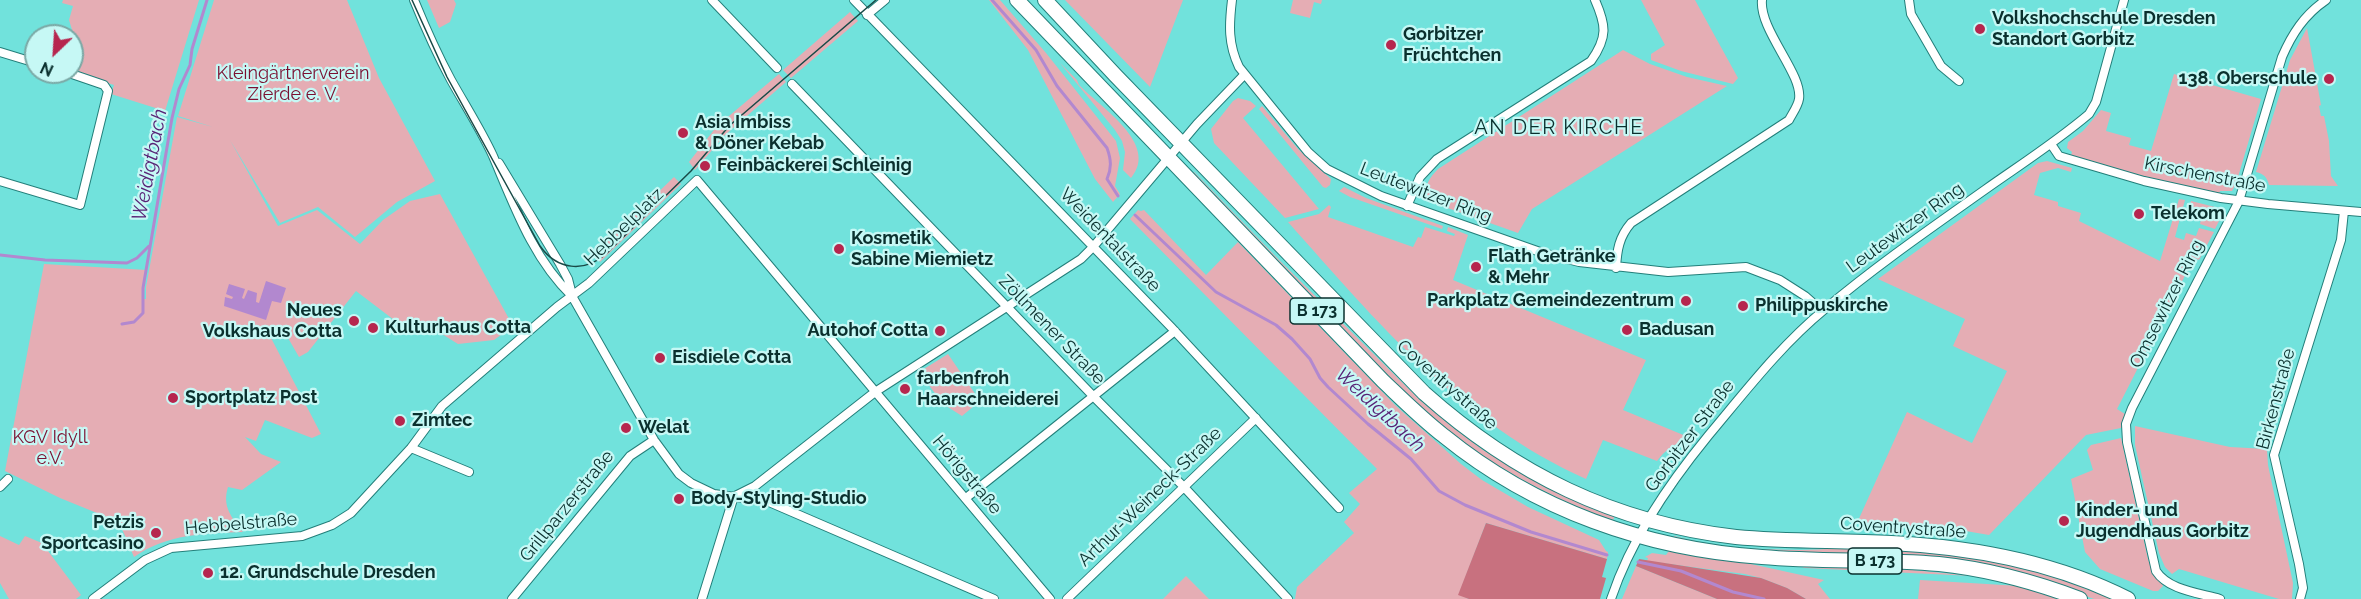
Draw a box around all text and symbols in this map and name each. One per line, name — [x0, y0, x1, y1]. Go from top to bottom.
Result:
place label: Volkshochschule Dresden Standort Gorbitz — [1992, 8, 2216, 50]
marker: Volkshochschule Dresden Standort Gorbitz — [1973, 22, 1987, 36]
north arrow — [24, 24, 84, 84]
place label: Gorbitzer Früchtchen — [1403, 24, 1501, 66]
marker: Gorbitzer Früchtchen — [1384, 38, 1398, 52]
text: N — [37, 58, 57, 80]
park label: Kleingärtnerverein Zierde e. V. — [217, 63, 369, 106]
place label: 138. Oberschule — [2179, 68, 2317, 90]
marker: 138. Oberschule — [2322, 72, 2336, 86]
water label: Weidigtbach — [127, 107, 173, 223]
place label: Asia Imbiss & Döner Kebab — [695, 112, 824, 154]
district label: AN DER KIRCHE — [1474, 116, 1644, 140]
marker: Asia Imbiss & Döner Kebab — [676, 126, 690, 140]
street label: Kirschenstraße — [2142, 153, 2268, 197]
place label: Feinbäckerei Schleinig — [717, 155, 912, 177]
street label: Leutewitzer Ring — [1357, 158, 1495, 228]
marker: Feinbäckerei Schleinig — [698, 159, 712, 173]
street label: Leutewitzer Ring — [1842, 178, 1968, 278]
street label: Weidentalstraße — [1055, 183, 1165, 297]
street label: Hebbelplatz — [580, 184, 668, 270]
place label: Telekom — [2151, 203, 2225, 225]
marker: Telekom — [2132, 207, 2146, 221]
place label: Kosmetik Sabine Miemietz — [851, 228, 993, 270]
street label: Omsewitzer Ring — [2125, 236, 2209, 372]
marker: Kosmetik Sabine Miemietz — [832, 242, 846, 256]
place label: Flath Getränke & Mehr — [1488, 246, 1616, 288]
marker: Flath Getränke & Mehr — [1469, 260, 1483, 274]
street label: Zöllmener Straße — [994, 271, 1110, 389]
place label: Parkplatz Gemeindezentrum — [1427, 290, 1674, 312]
marker: Parkplatz Gemeindezentrum — [1679, 294, 1693, 308]
place label: Philippuskirche — [1755, 295, 1888, 317]
road number: B 173 — [1290, 298, 1344, 324]
marker: Philippuskirche — [1736, 299, 1750, 313]
place label: Neues Volkshaus Cotta — [203, 300, 342, 342]
marker: Neues Volkshaus Cotta — [347, 314, 361, 328]
place label: Kulturhaus Cotta — [385, 317, 531, 339]
place label: Badusan — [1639, 319, 1714, 341]
place label: Autohof Cotta — [807, 320, 928, 342]
marker: Kulturhaus Cotta — [366, 321, 380, 335]
marker: Badusan — [1620, 323, 1634, 337]
marker: Autohof Cotta — [933, 324, 947, 338]
street label: Coventrystraße — [1392, 335, 1502, 435]
street label: Birkenstraße — [2252, 346, 2300, 452]
place label: Eisdiele Cotta — [672, 347, 791, 369]
marker: Eisdiele Cotta — [653, 351, 667, 365]
water label: Weidigtbach — [1330, 362, 1430, 458]
place label: farbenfroh Haarschneiderei — [917, 368, 1059, 410]
street label: Gorbitzer Straße — [1641, 376, 1739, 496]
marker: farbenfroh Haarschneiderei — [898, 382, 912, 396]
place label: Sportplatz Post — [185, 387, 317, 409]
marker: Sportplatz Post — [166, 391, 180, 405]
place label: Zimtec — [412, 410, 472, 432]
marker: Zimtec — [393, 414, 407, 428]
place label: Welat — [638, 417, 689, 439]
marker: Welat — [619, 421, 633, 435]
street label: Arthur-Weineck-Straße — [1074, 423, 1226, 571]
park label: KGV Idyll e.V. — [12, 427, 88, 470]
street label: Hörigstraße — [928, 431, 1006, 519]
street label: Grillparzerstraße — [516, 446, 618, 566]
place label: Body-Styling-Studio — [691, 488, 867, 510]
marker: Body-Styling-Studio — [672, 492, 686, 506]
place label: Kinder- und Jugendhaus Gorbitz — [2076, 500, 2249, 542]
street label: Hebbelstraße — [184, 508, 298, 540]
place label: Petzis Sportcasino — [41, 512, 144, 554]
street label: Coventrystraße — [1839, 513, 1967, 543]
marker: Kinder- und Jugendhaus Gorbitz — [2057, 514, 2071, 528]
marker: Petzis Sportcasino — [149, 526, 163, 540]
road number: B 173 — [1848, 548, 1902, 574]
place label: 12. Grundschule Dresden — [220, 562, 436, 584]
marker: 12. Grundschule Dresden — [201, 566, 215, 580]

